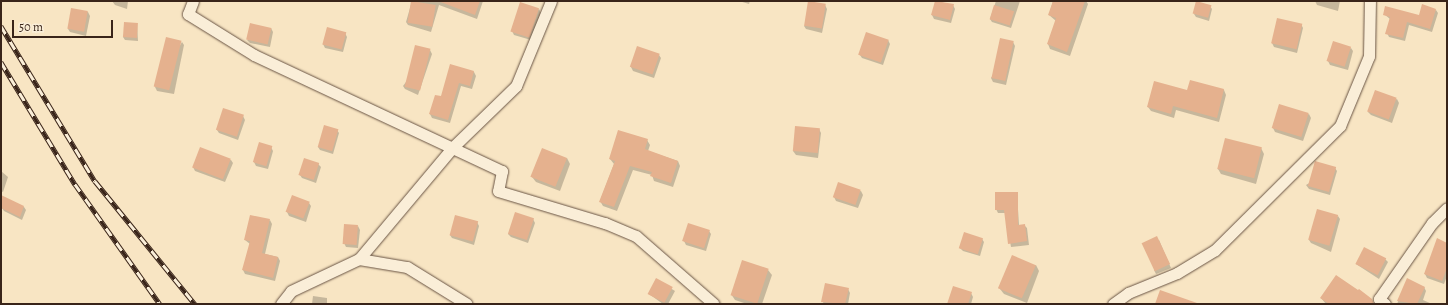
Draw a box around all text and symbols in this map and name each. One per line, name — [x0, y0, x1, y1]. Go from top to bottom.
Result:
scale bar — [14, 12, 115, 38]
text: 50 m — [19, 19, 43, 35]

